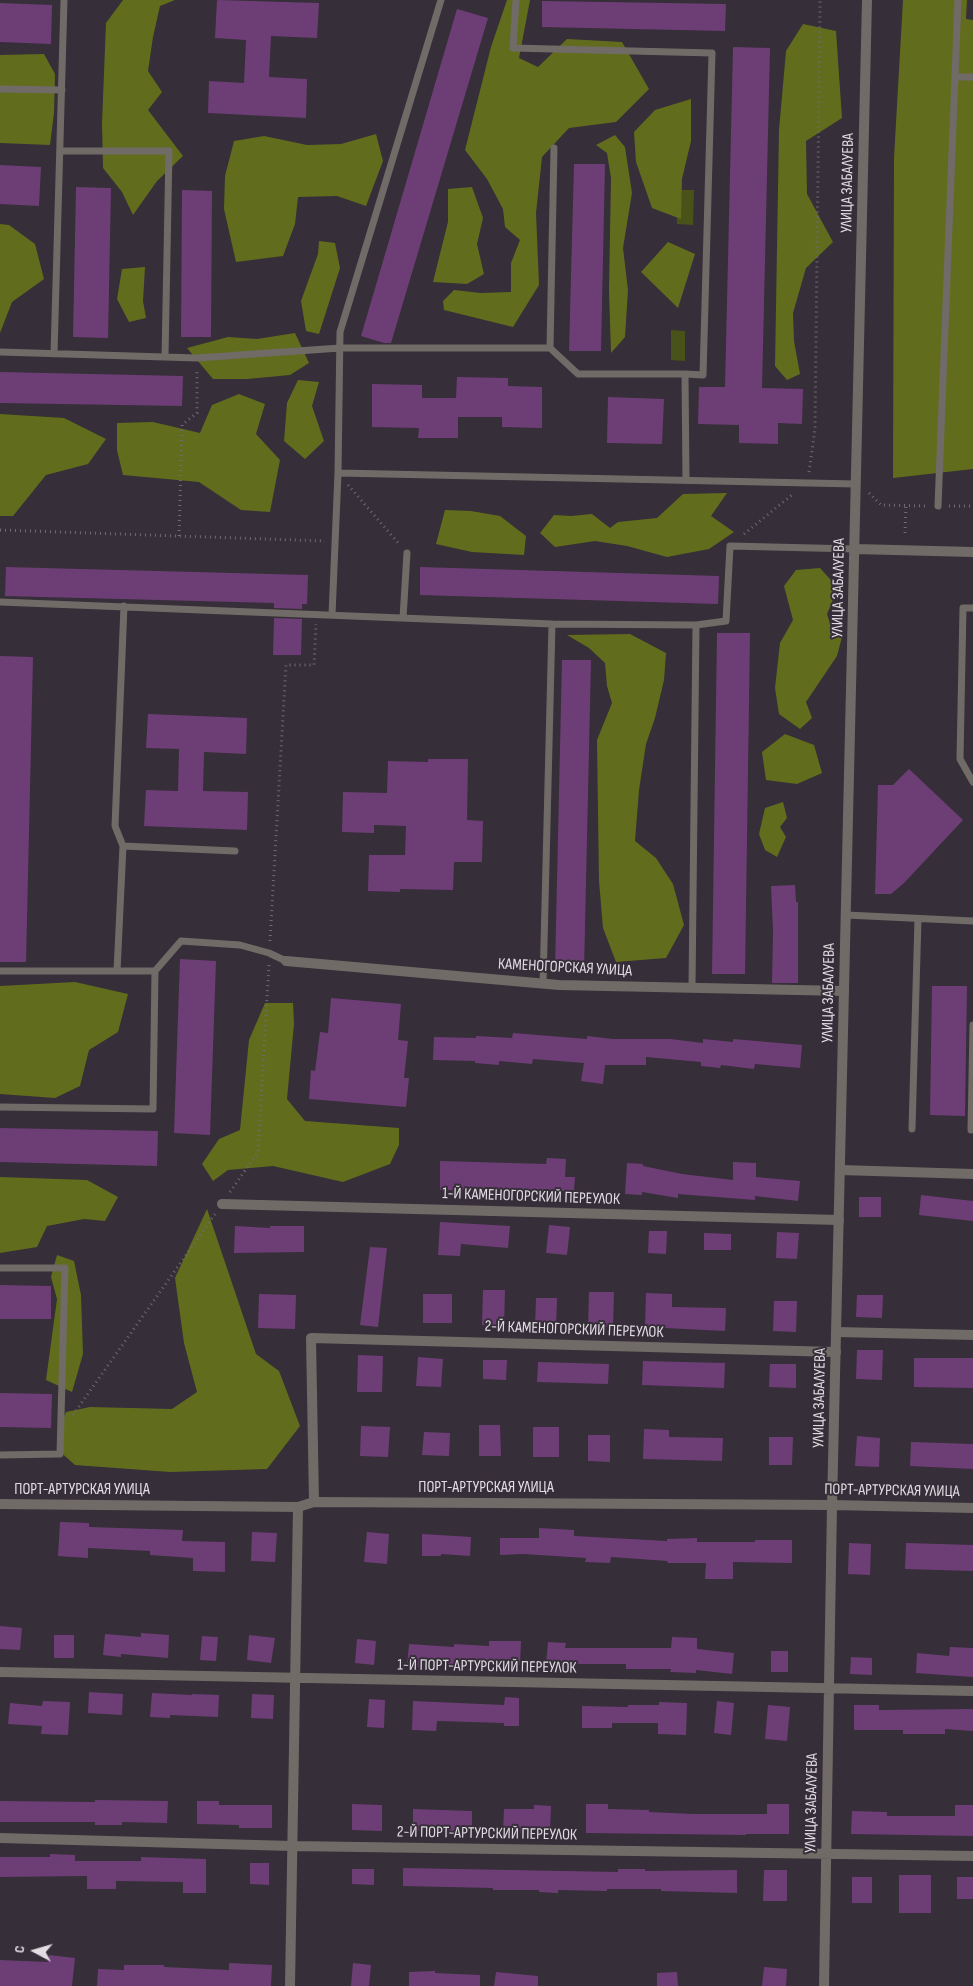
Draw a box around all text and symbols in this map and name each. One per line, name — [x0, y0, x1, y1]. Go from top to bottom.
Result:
street label: УЛИЦА ЗАБАЛУЕВА — [838, 133, 858, 233]
street label: УЛИЦА ЗАБАЛУЕВА — [829, 538, 849, 638]
street label: УЛИЦА ЗАБАЛУЕВА — [819, 943, 839, 1043]
street label: КАМЕНОГОРСКАЯ УЛИЦА — [497, 955, 633, 981]
street label: 1-Й КАМЕНОГОРСКИЙ ПЕРЕУЛОК — [442, 1184, 620, 1210]
street label: 2-Й КАМЕНОГОРСКИЙ ПЕРЕУЛОК — [484, 1317, 664, 1343]
street label: УЛИЦА ЗАБАЛУЕВА — [810, 1348, 830, 1448]
street label: ПОРТ-АРТУРСКАЯ УЛИЦА — [418, 1478, 554, 1498]
street label: ПОРТ-АРТУРСКАЯ УЛИЦА — [14, 1480, 150, 1500]
street label: ПОРТ-АРТУРСКАЯ УЛИЦА — [824, 1480, 960, 1502]
street label: 1-Й ПОРТ-АРТУРСКИЙ ПЕРЕУЛОК — [397, 1656, 577, 1678]
street label: УЛИЦА ЗАБАЛУЕВА — [802, 1753, 822, 1853]
street label: 2-Й ПОРТ-АРТУРСКИЙ ПЕРЕУЛОК — [397, 1823, 577, 1845]
north arrow — [10, 1926, 60, 1976]
text: С — [11, 1945, 28, 1954]

